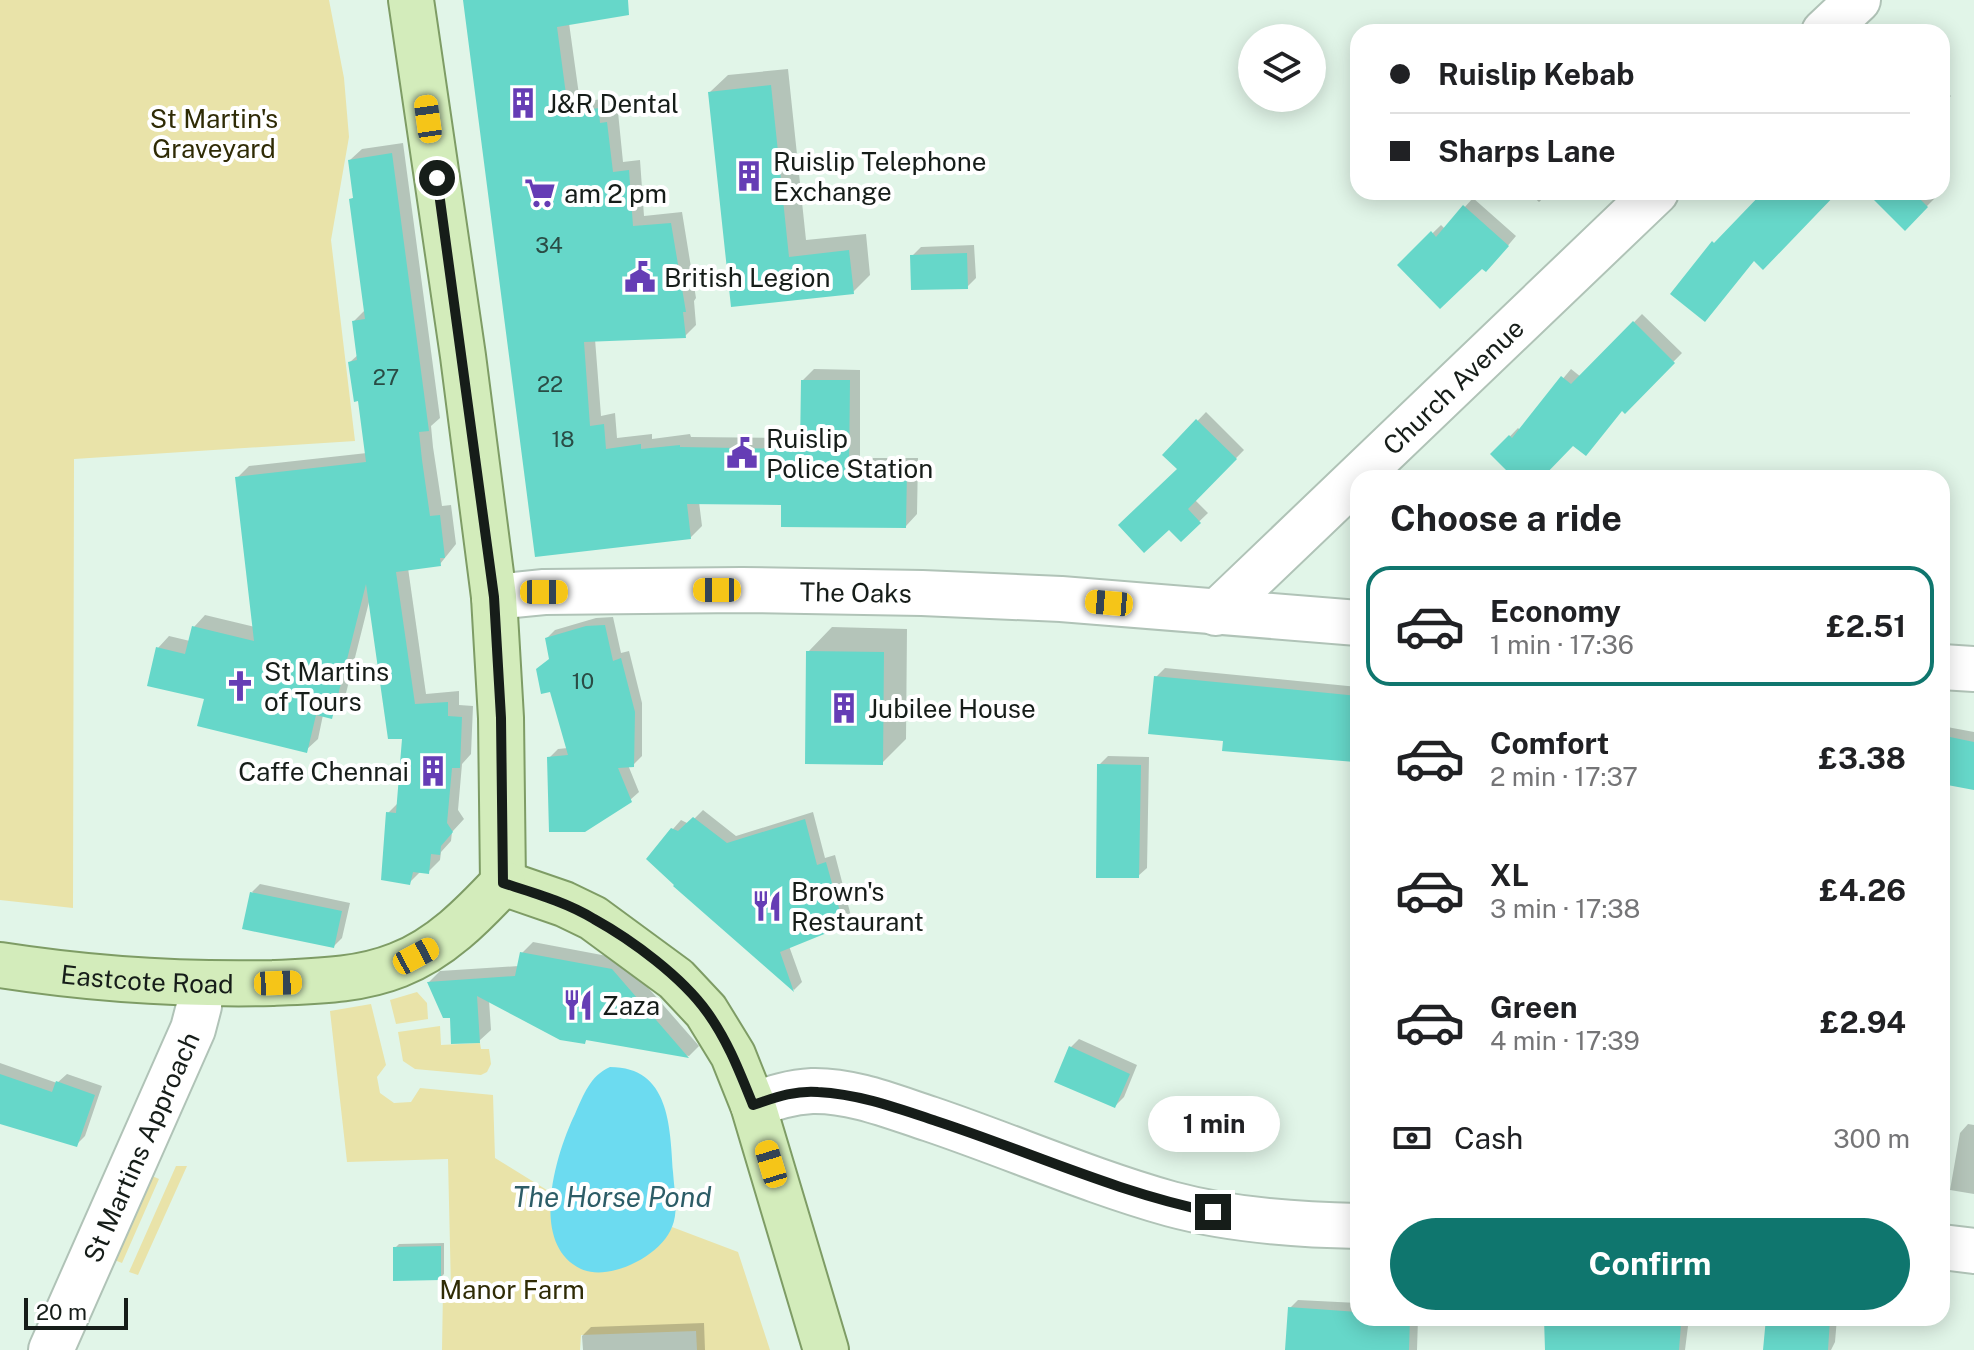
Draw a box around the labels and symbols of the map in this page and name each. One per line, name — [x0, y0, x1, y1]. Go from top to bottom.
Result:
building icon: J&R Dental — [506, 86, 540, 120]
place label: J&R Dental — [547, 88, 679, 119]
car — [413, 94, 443, 144]
park label: St Martin's Graveyard — [150, 103, 278, 164]
place label: Ruislip Telephone Exchange — [773, 146, 986, 207]
building icon: Ruislip Telephone Exchange — [732, 159, 766, 193]
route start — [419, 160, 455, 196]
supermarket icon: am 2 pm — [523, 176, 557, 210]
place label: am 2 pm — [564, 178, 667, 209]
house number: 34 — [535, 232, 563, 258]
public building icon: British Legion — [623, 260, 657, 294]
place label: British Legion — [664, 262, 831, 293]
street label: Church Avenue — [1376, 312, 1530, 461]
house number: 27 — [373, 364, 399, 390]
house number: 22 — [537, 371, 563, 397]
place label: Ruislip Police Station — [766, 423, 933, 484]
house number: 18 — [551, 426, 575, 452]
public building icon: Ruislip Police Station — [725, 436, 759, 470]
street label: The Oaks — [799, 575, 912, 608]
car — [693, 578, 741, 602]
car — [520, 580, 568, 604]
car — [1084, 589, 1134, 617]
place label: St Martins of Tours — [264, 656, 389, 717]
house number: 10 — [572, 668, 594, 694]
church icon: St Martins of Tours — [223, 669, 257, 703]
building icon: Jubilee House — [827, 691, 861, 725]
place label: Jubilee House — [868, 693, 1036, 724]
building icon: Caffe Chennai — [416, 754, 450, 788]
place label: Caffe Chennai — [238, 756, 409, 787]
place label: Brown's Restaurant — [791, 876, 924, 937]
restaurant icon: Brown's Restaurant — [750, 889, 784, 923]
car — [389, 934, 443, 978]
street label: Eastcote Road — [59, 958, 234, 999]
car — [254, 970, 302, 996]
restaurant icon: Zaza — [561, 988, 595, 1022]
place label: Zaza — [602, 990, 660, 1021]
street label: St Martins Approach — [76, 1027, 205, 1267]
callout: 1 min — [1147, 1096, 1279, 1152]
car — [753, 1138, 789, 1190]
water label: The Horse Pond — [512, 1180, 712, 1213]
route end — [1195, 1194, 1231, 1230]
park label: Manor Farm — [439, 1274, 585, 1305]
scale bar — [24, 1294, 128, 1330]

